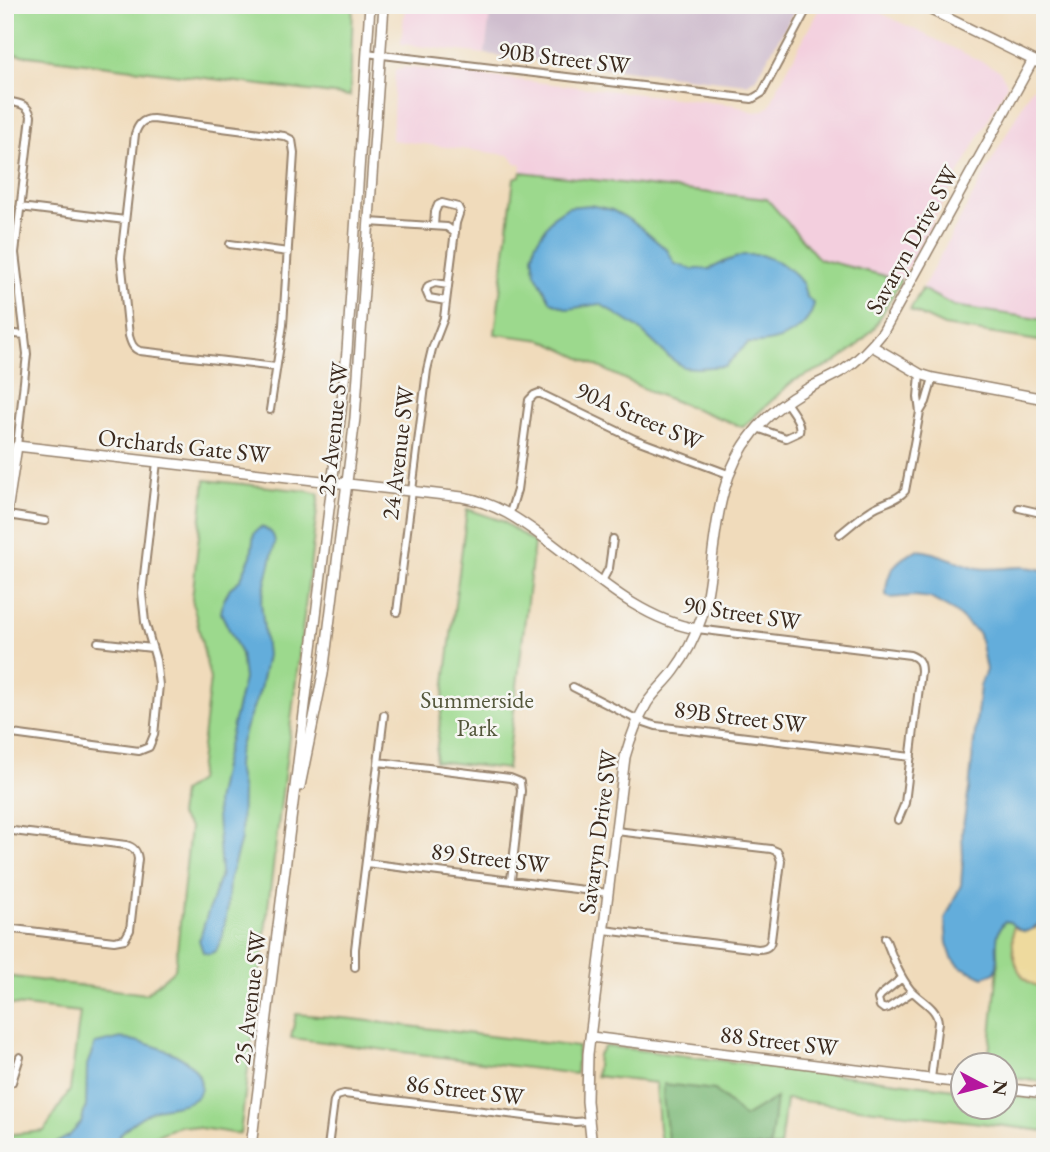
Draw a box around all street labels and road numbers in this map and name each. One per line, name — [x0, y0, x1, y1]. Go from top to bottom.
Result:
street label: 90B Street SW — [496, 34, 633, 81]
street label: Savaryn Drive SW — [858, 159, 966, 320]
street label: 25 Avenue SW — [310, 359, 355, 498]
street label: 90A Street SW — [571, 374, 708, 458]
street label: 24 Avenue SW — [374, 383, 421, 522]
street label: Orchards Gate SW — [97, 421, 273, 470]
street label: 90 Street SW — [681, 588, 804, 637]
street label: 89B Street SW — [672, 693, 809, 740]
street label: Savaryn Drive SW — [571, 747, 624, 916]
street label: 89 Street SW — [429, 835, 552, 880]
street label: 25 Avenue SW — [226, 928, 273, 1067]
street label: 88 Street SW — [718, 1018, 841, 1063]
street label: 86 Street SW — [404, 1067, 527, 1112]

